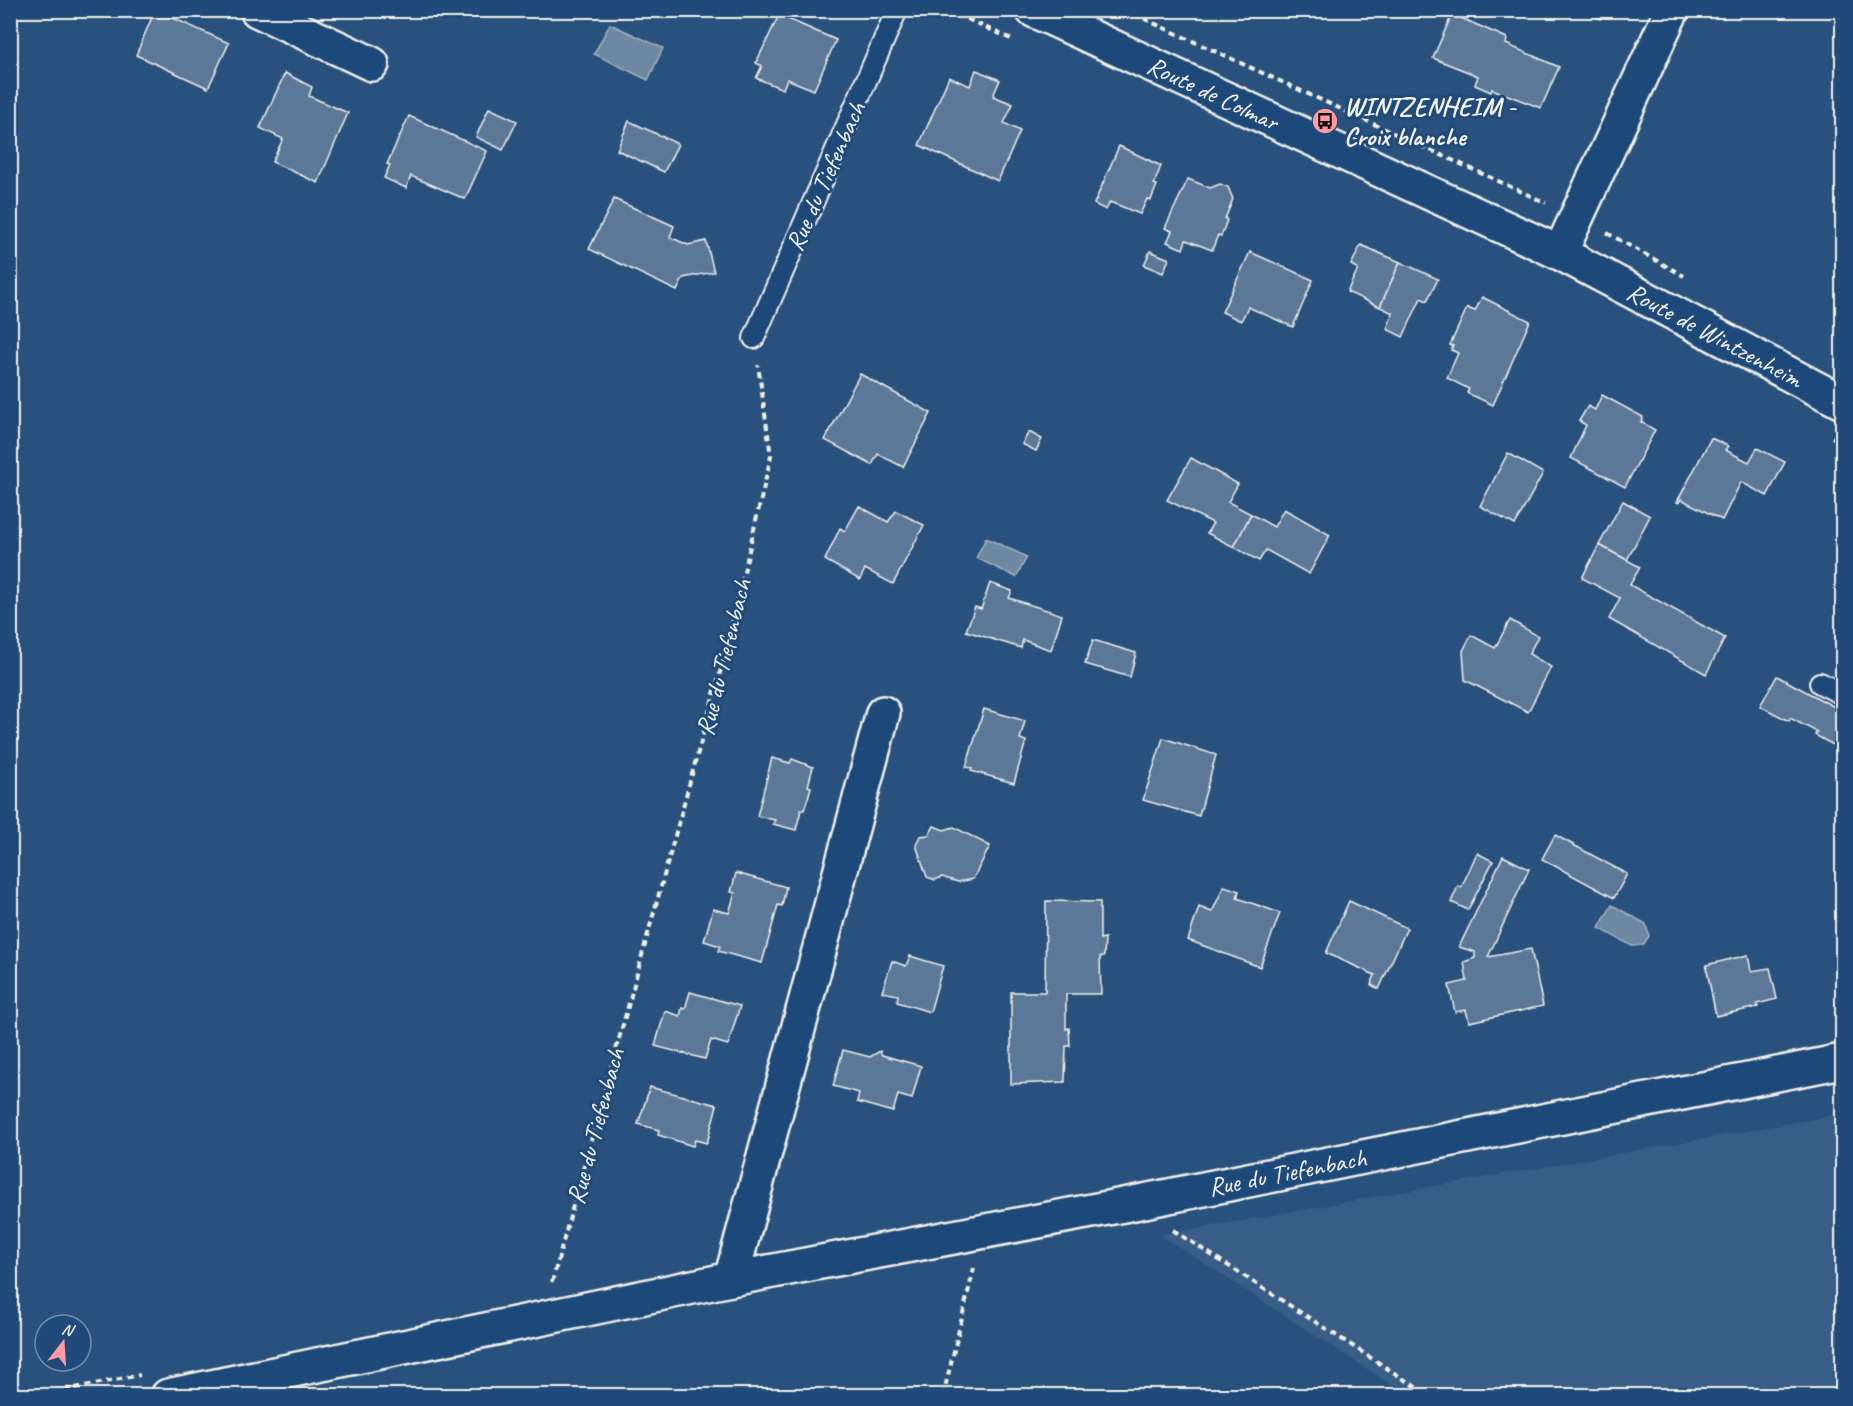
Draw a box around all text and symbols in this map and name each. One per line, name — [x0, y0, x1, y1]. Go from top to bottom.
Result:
street label: Route de Colmar — [1142, 49, 1285, 139]
place label: WINTZENHEIM - Croix blanche — [1344, 90, 1517, 153]
street label: Rue du Tiefenbach — [778, 95, 874, 256]
bus stop icon: WINTZENHEIM - Croix blanche — [1310, 106, 1340, 136]
street label: Route de Wintzenheim — [1621, 275, 1810, 397]
street label: Rue du Tiefenbach — [688, 574, 759, 739]
street label: Rue du Tiefenbach — [559, 1043, 632, 1208]
street label: Rue du Tiefenbach — [1205, 1141, 1370, 1204]
north arrow — [33, 1313, 93, 1373]
text: N — [59, 1319, 78, 1342]

